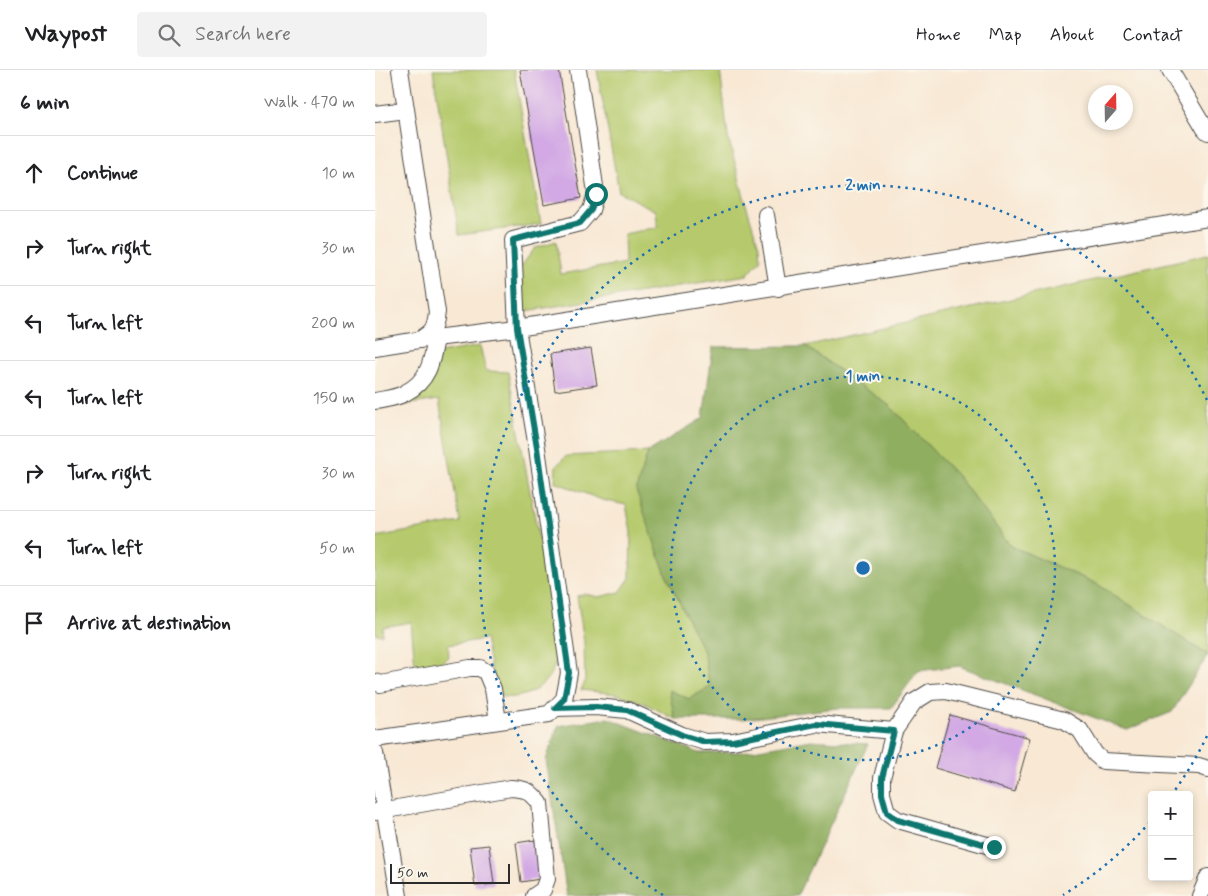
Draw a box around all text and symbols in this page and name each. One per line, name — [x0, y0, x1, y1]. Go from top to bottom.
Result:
search box — [137, 12, 487, 57]
text: Waypost — [25, 19, 107, 50]
icon: search — [155, 21, 183, 49]
text: Search here — [195, 22, 291, 47]
text: Home — [916, 23, 961, 47]
text: Map — [989, 23, 1022, 47]
text: About — [1050, 23, 1094, 47]
text: Contact — [1122, 23, 1183, 47]
north arrow — [1088, 85, 1133, 130]
text: 6 min — [20, 89, 70, 117]
text: Walk · 470 m — [264, 92, 355, 113]
icon: ahead — [20, 159, 48, 187]
text: Continue — [67, 161, 138, 186]
text: 10 m — [322, 163, 355, 184]
text: 2 min — [845, 176, 881, 196]
route start — [585, 183, 608, 206]
icon: right — [20, 234, 48, 262]
text: Turn right — [67, 236, 151, 261]
text: 30 m — [322, 238, 355, 259]
icon: left — [20, 309, 48, 337]
text: Turn left — [67, 311, 143, 336]
text: 200 m — [311, 313, 355, 334]
text: 1 min — [846, 367, 880, 387]
icon: left — [20, 384, 48, 412]
text: Turn left — [67, 386, 143, 411]
text: 150 m — [313, 388, 355, 409]
icon: right — [20, 459, 48, 487]
text: Turn right — [67, 461, 151, 486]
text: 30 m — [322, 463, 355, 484]
icon: left — [20, 534, 48, 562]
text: Turn left — [67, 536, 143, 561]
text: 50 m — [319, 538, 355, 559]
centre of rings — [854, 559, 872, 577]
icon: arrive — [20, 609, 48, 637]
text: Arrive at destination — [67, 611, 231, 636]
map controls — [1148, 791, 1193, 881]
button: + — [1148, 791, 1193, 836]
route end — [983, 836, 1006, 859]
button: − — [1148, 836, 1193, 881]
scale bar — [390, 861, 510, 884]
text: 50 m — [397, 864, 428, 882]

